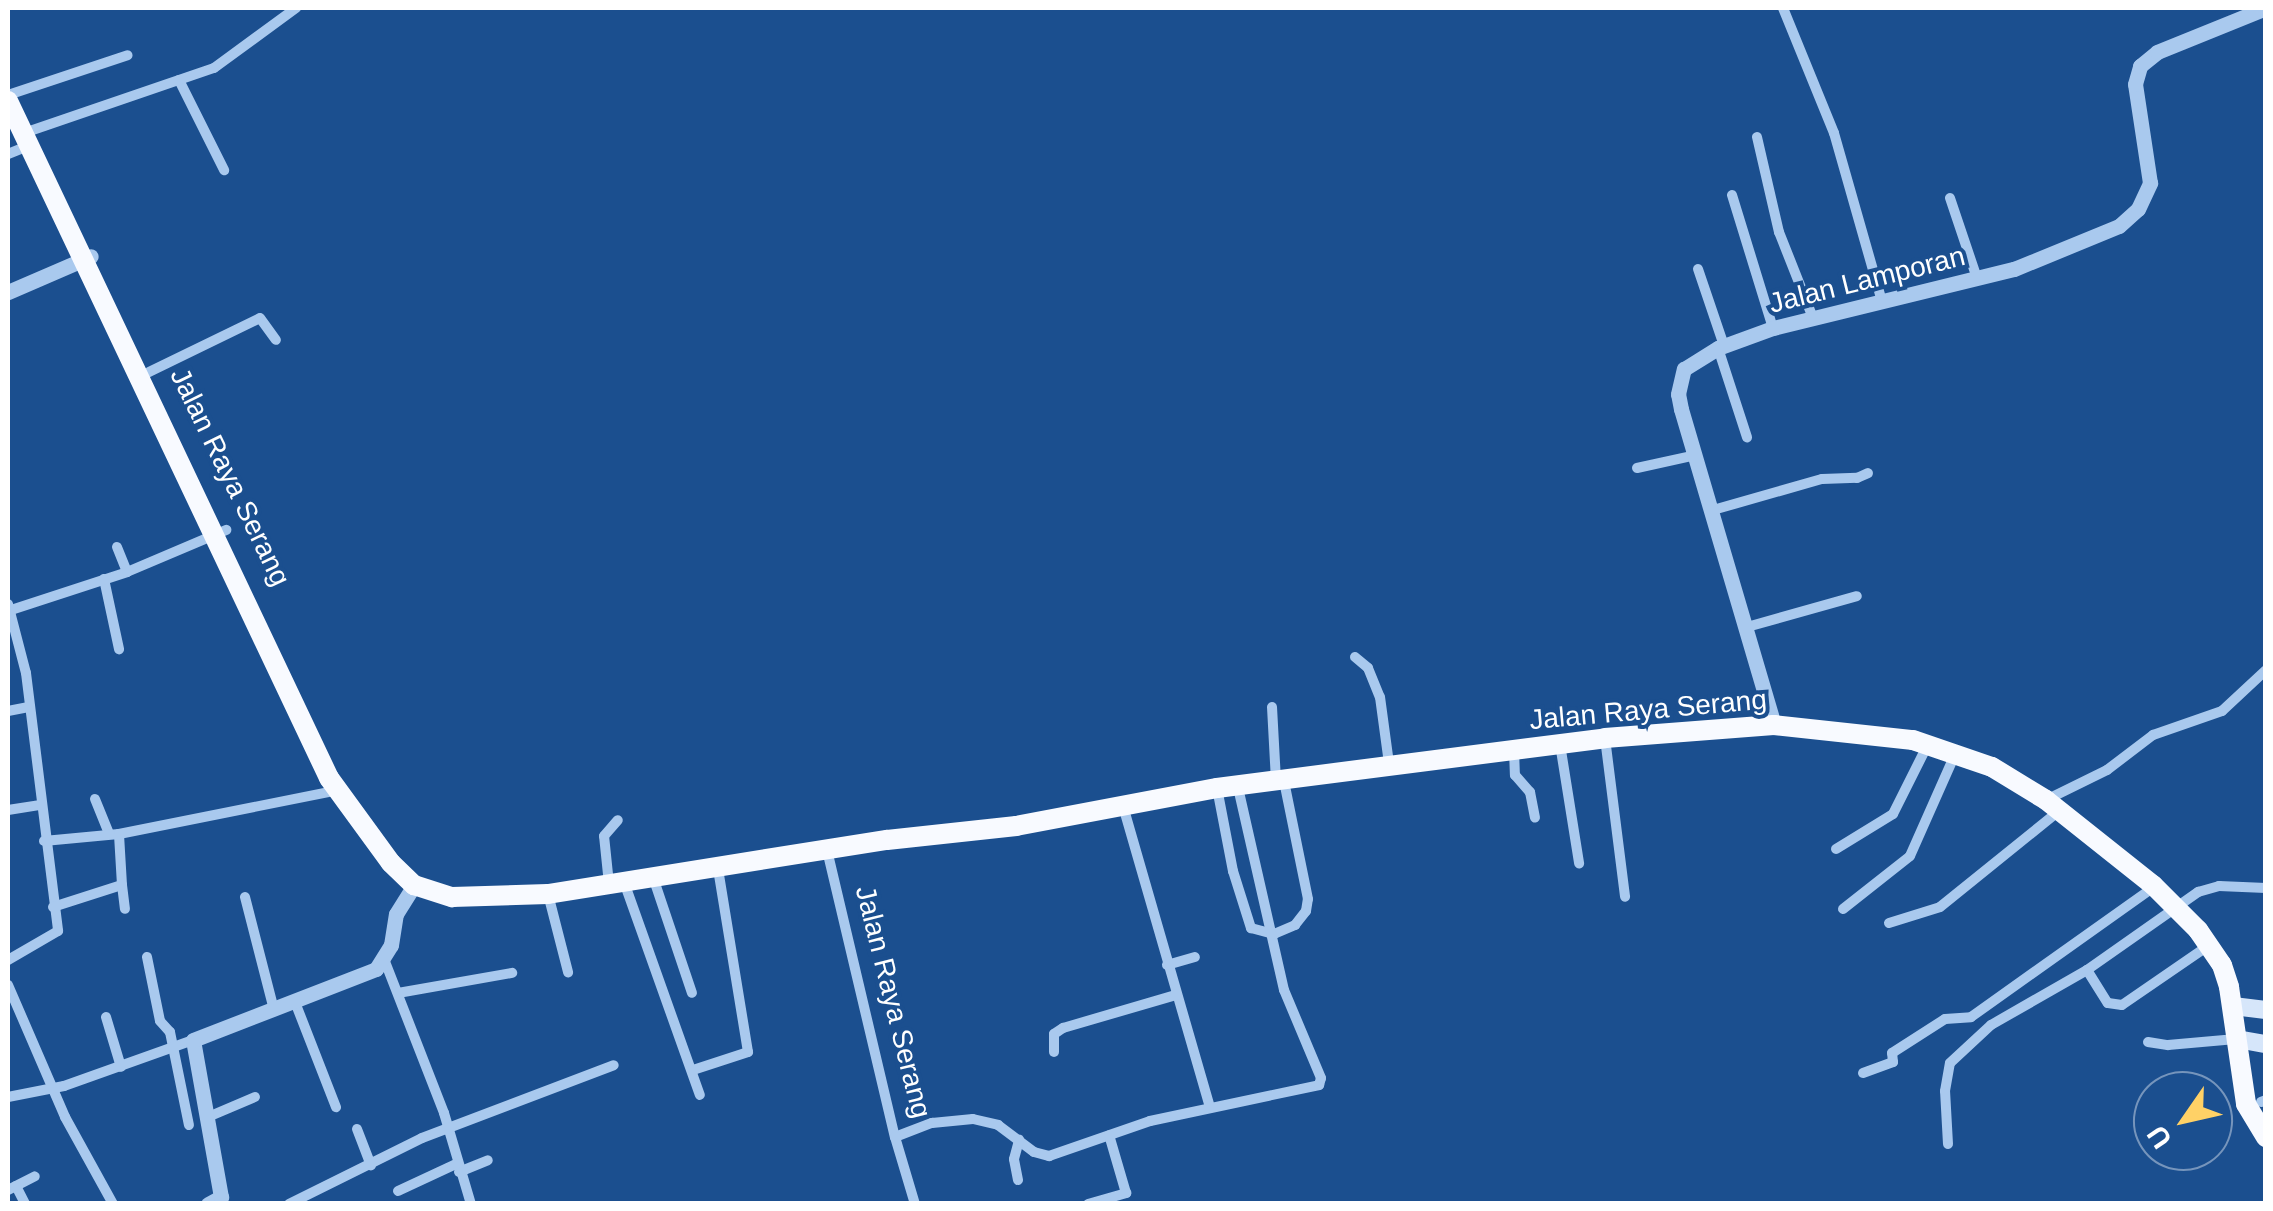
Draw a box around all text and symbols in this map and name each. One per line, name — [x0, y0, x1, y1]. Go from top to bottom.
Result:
street label: Jalan Lamporan — [1766, 239, 1968, 321]
street label: Jalan Raya Serang — [163, 363, 297, 591]
street label: Jalan Raya Serang — [1528, 683, 1768, 737]
street label: Jalan Raya Serang — [848, 882, 938, 1122]
north arrow — [2133, 1071, 2233, 1171]
text: U — [2141, 1120, 2178, 1154]

